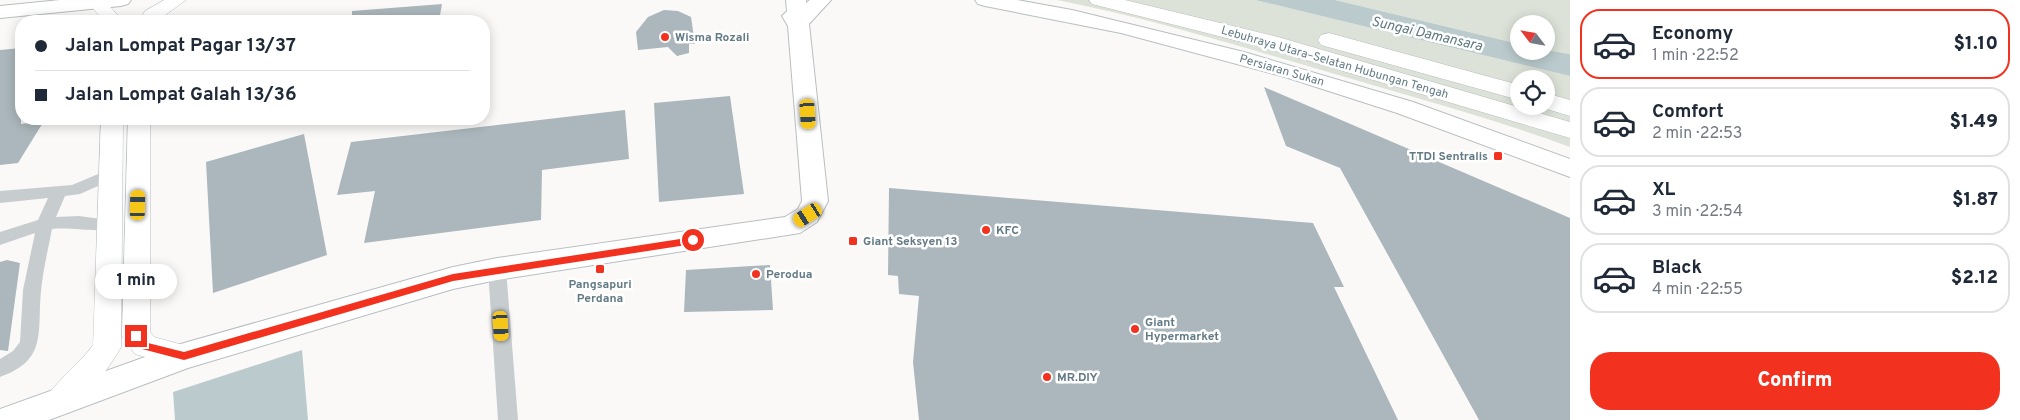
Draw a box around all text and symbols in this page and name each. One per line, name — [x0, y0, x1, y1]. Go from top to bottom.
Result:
water label: Sungai Damansara — [1370, 13, 1485, 56]
north arrow — [1510, 15, 1555, 60]
map controls — [1510, 15, 1555, 115]
icon: car — [1592, 22, 1637, 67]
text: Economy — [1652, 22, 1733, 46]
street label: Lebuhraya Utara–Selatan Hubungan Tengah — [1219, 23, 1450, 103]
place label: Wisma Rozali — [675, 30, 749, 46]
marker: Wisma Rozali — [659, 31, 671, 43]
text: $1.10 — [1953, 32, 1998, 56]
text: Jalan Lompat Pagar 13/37 — [65, 34, 296, 58]
text: 1 min · 22:52 — [1652, 46, 1739, 66]
street label: Persiaran Sukan — [1237, 51, 1326, 91]
button: locate — [1510, 70, 1555, 115]
text: Jalan Lompat Galah 13/36 — [65, 83, 297, 107]
car — [799, 99, 816, 129]
icon: car — [1592, 100, 1637, 145]
text: Comfort — [1652, 100, 1724, 124]
text: $1.49 — [1950, 110, 1998, 134]
text: 2 min · 22:53 — [1652, 124, 1742, 144]
place label: TTDI Sentralis — [1409, 149, 1488, 165]
marker: TTDI Sentralis — [1492, 150, 1504, 162]
icon: car — [1592, 178, 1637, 223]
text: XL — [1652, 178, 1675, 202]
text: $1.87 — [1952, 188, 1998, 212]
car — [130, 190, 145, 220]
car — [791, 201, 824, 229]
text: 3 min · 22:54 — [1652, 202, 1743, 222]
place label: KFC — [996, 223, 1019, 239]
marker: KFC — [980, 224, 992, 236]
route start — [682, 229, 704, 251]
place label: Giant Seksyen 13 — [863, 234, 957, 250]
marker: Giant Seksyen 13 — [847, 235, 859, 247]
icon: car — [1592, 256, 1637, 301]
text: Black — [1652, 256, 1702, 280]
marker: Pangsapuri Perdana — [594, 263, 606, 275]
callout: 1 min — [95, 264, 177, 298]
text: $2.12 — [1951, 266, 1998, 290]
place label: Perodua — [766, 267, 813, 283]
marker: Perodua — [750, 268, 762, 280]
text: 1 min — [116, 271, 156, 291]
place label: Pangsapuri Perdana — [568, 277, 632, 307]
text: 4 min · 22:55 — [1652, 280, 1743, 300]
car — [492, 311, 509, 341]
place label: Giant Hypermarket — [1145, 315, 1219, 345]
marker: Giant Hypermarket — [1129, 323, 1141, 335]
route end — [125, 325, 147, 347]
button: Confirm — [1590, 352, 2000, 410]
place label: MR.DIY — [1057, 370, 1098, 386]
marker: MR.DIY — [1041, 371, 1053, 383]

